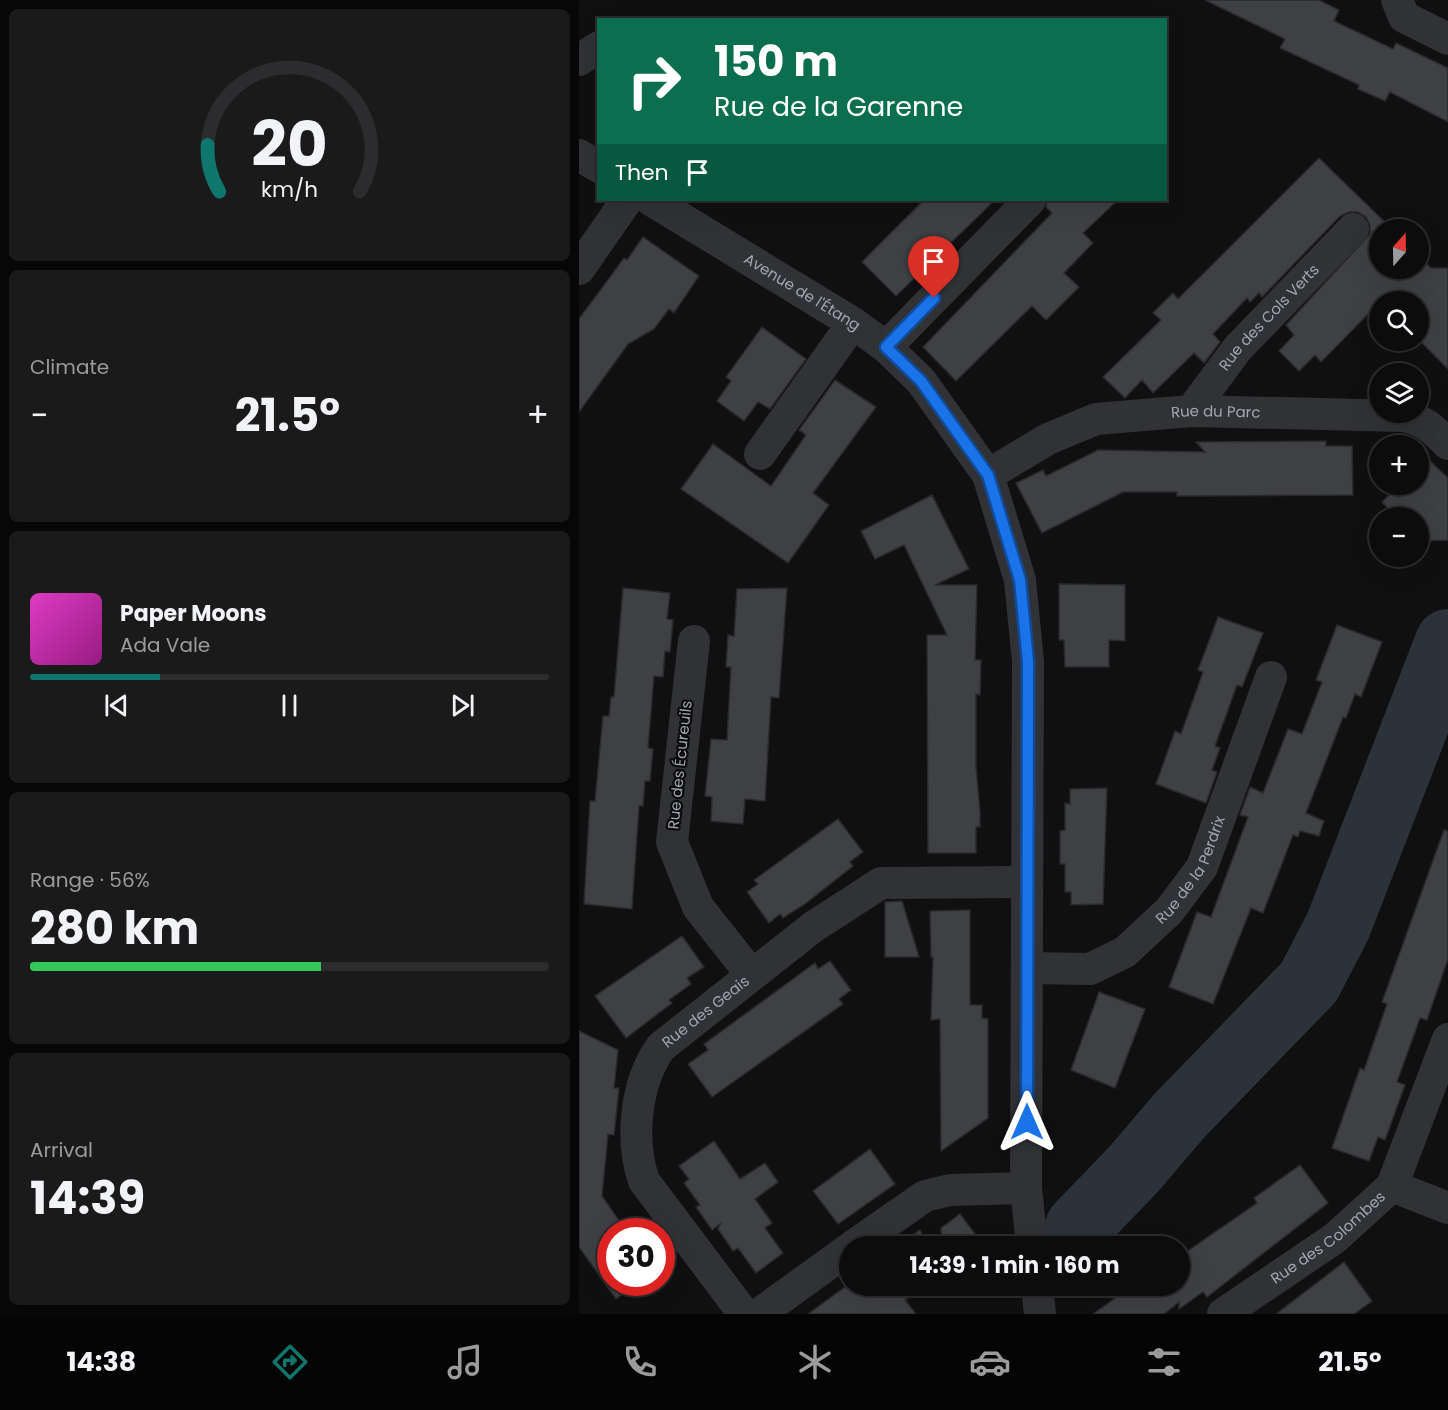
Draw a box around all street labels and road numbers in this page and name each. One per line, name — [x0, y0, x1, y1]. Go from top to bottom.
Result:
street label: Avenue de l'Étang — [740, 248, 865, 335]
street label: Rue des Cols Verts — [1214, 259, 1324, 375]
street label: Rue du Parc — [1170, 400, 1261, 423]
street label: Rue des Écureuils — [662, 699, 697, 830]
street label: Rue de la Perdrix — [1151, 813, 1230, 928]
street label: Rue des Geais — [657, 970, 754, 1052]
street label: Rue des Colombes — [1266, 1186, 1390, 1289]

